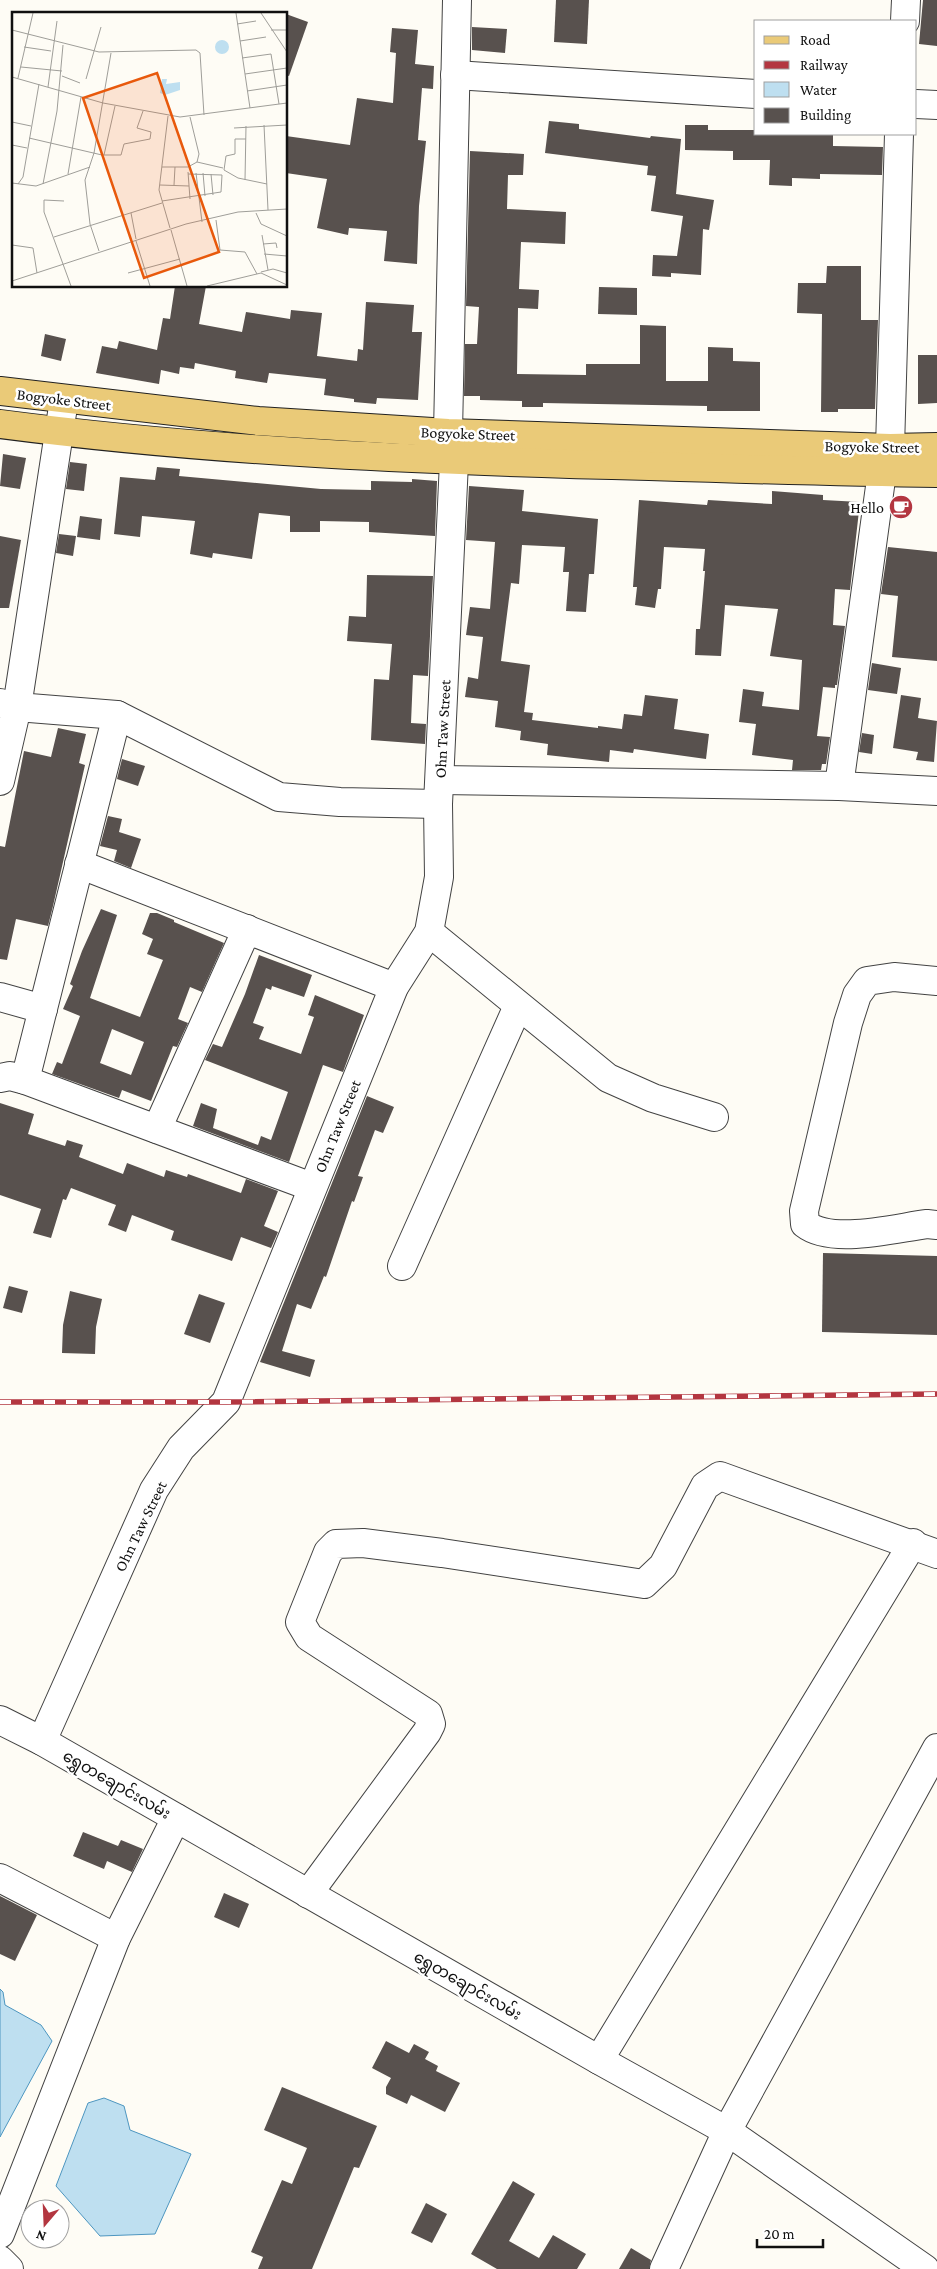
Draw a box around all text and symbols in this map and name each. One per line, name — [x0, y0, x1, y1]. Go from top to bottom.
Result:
inset map — [12, 12, 288, 288]
legend — [754, 20, 917, 135]
text: Road — [800, 32, 831, 48]
text: Railway — [800, 57, 848, 74]
text: Water — [800, 82, 837, 98]
text: Building — [800, 107, 851, 124]
street label: Bogyoke Street — [16, 385, 113, 415]
street label: Bogyoke Street — [420, 423, 516, 445]
street label: Bogyoke Street — [825, 437, 920, 457]
cafe icon: Hello — [888, 494, 914, 520]
place label: Hello — [850, 499, 884, 516]
street label: Ohn Taw Street — [431, 679, 454, 779]
street label: Ohn Taw Street — [311, 1077, 364, 1175]
street label: Ohn Taw Street — [111, 1478, 170, 1574]
street label: ရွှေတချောင်းလမ်း — [57, 1744, 175, 1826]
street label: ရွှေတချောင်းလမ်း — [408, 1945, 526, 2027]
north arrow — [20, 2199, 70, 2249]
scale bar — [757, 2216, 823, 2248]
text: 20 m — [764, 2226, 795, 2242]
text: N — [33, 2227, 48, 2245]

